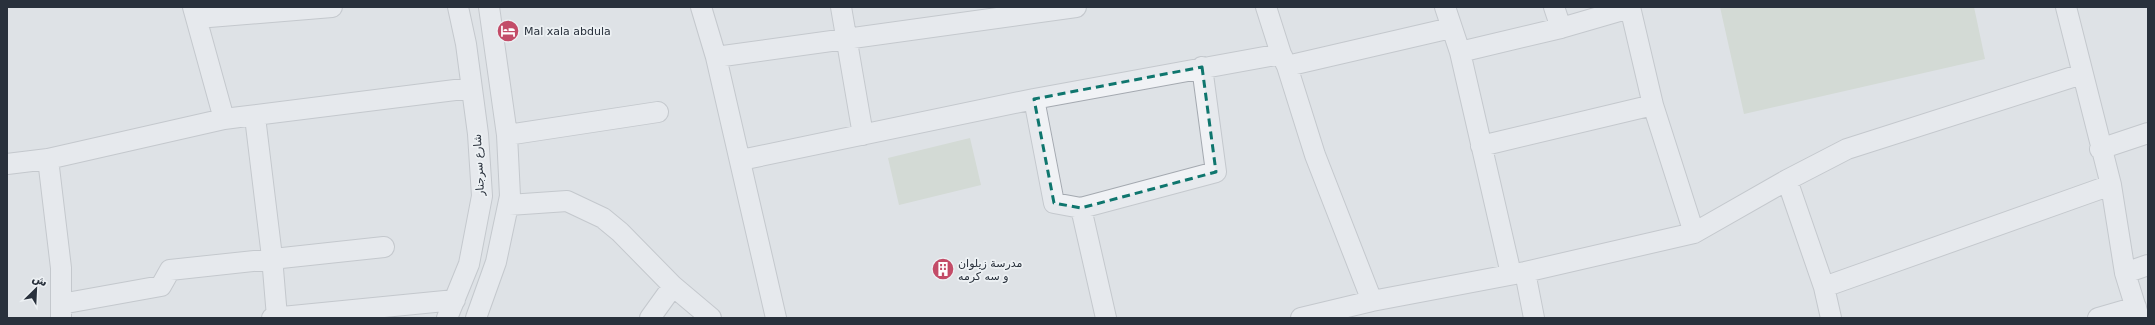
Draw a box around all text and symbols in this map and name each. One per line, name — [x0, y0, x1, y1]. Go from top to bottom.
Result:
hotel icon: Mal xala abdula — [495, 18, 521, 44]
place label: Mal xala abdula — [524, 25, 611, 38]
street label: شارع سرجنار — [471, 134, 487, 197]
building icon: مدرسة زيلوان و سه كرمه — [930, 256, 956, 282]
place label: مدرسة زيلوان و سه كرمه — [958, 257, 1023, 283]
north arrow — [16, 269, 56, 309]
text: ش — [30, 271, 49, 289]

